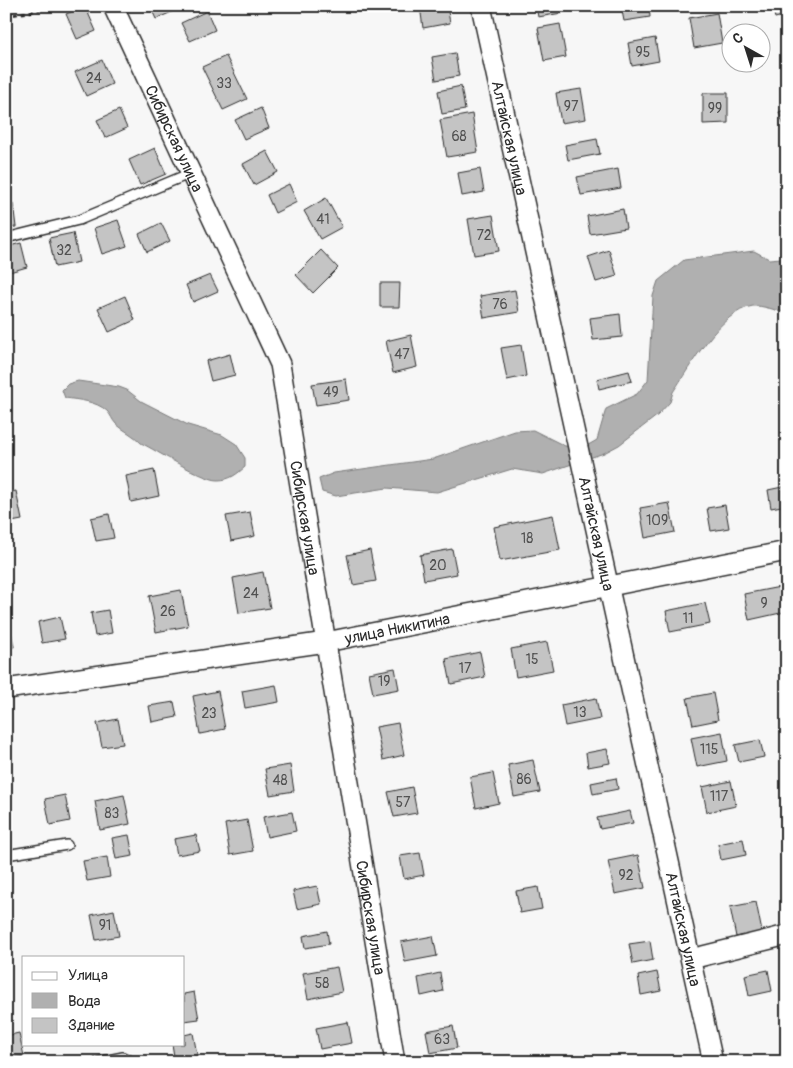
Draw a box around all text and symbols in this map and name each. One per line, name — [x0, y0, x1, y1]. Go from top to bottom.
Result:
north arrow — [720, 22, 770, 72]
text: С — [729, 29, 747, 48]
house number: 95 — [636, 44, 650, 61]
house number: 24 — [86, 70, 102, 87]
house number: 33 — [216, 75, 232, 92]
street label: Алтайская улица — [487, 79, 531, 197]
street label: Сибирская улица — [140, 82, 207, 195]
house number: 97 — [564, 98, 579, 115]
house number: 99 — [708, 100, 722, 117]
house number: 68 — [451, 128, 467, 145]
house number: 41 — [316, 211, 330, 228]
house number: 72 — [476, 227, 492, 244]
house number: 32 — [56, 242, 72, 259]
house number: 76 — [492, 296, 508, 313]
house number: 47 — [394, 346, 410, 363]
house number: 49 — [323, 384, 339, 401]
street label: Сибирская улица — [285, 459, 324, 577]
street label: Алтайская улица — [574, 474, 618, 593]
house number: 109 — [646, 512, 668, 529]
house number: 18 — [521, 530, 533, 547]
house number: 20 — [429, 557, 447, 574]
house number: 24 — [243, 585, 259, 602]
house number: 9 — [760, 595, 768, 612]
house number: 26 — [160, 603, 176, 620]
street label: улица Никитина — [342, 609, 452, 649]
house number: 11 — [683, 610, 693, 627]
house number: 15 — [525, 651, 539, 668]
house number: 17 — [459, 660, 472, 677]
house number: 19 — [378, 673, 390, 690]
house number: 13 — [573, 704, 587, 721]
house number: 23 — [201, 705, 217, 722]
house number: 115 — [700, 741, 718, 758]
house number: 86 — [516, 771, 532, 788]
house number: 48 — [272, 772, 288, 789]
house number: 117 — [710, 788, 729, 805]
house number: 57 — [396, 794, 411, 811]
house number: 83 — [105, 805, 120, 822]
street label: Сибирская улица — [351, 859, 389, 976]
house number: 92 — [618, 867, 634, 884]
street label: Алтайская улица — [661, 870, 705, 988]
house number: 91 — [99, 917, 111, 934]
legend — [22, 956, 185, 1046]
text: Улица — [68, 966, 108, 985]
house number: 58 — [315, 975, 329, 992]
text: Вода — [68, 992, 101, 1011]
text: Здание — [68, 1016, 115, 1035]
house number: 63 — [434, 1031, 450, 1048]

